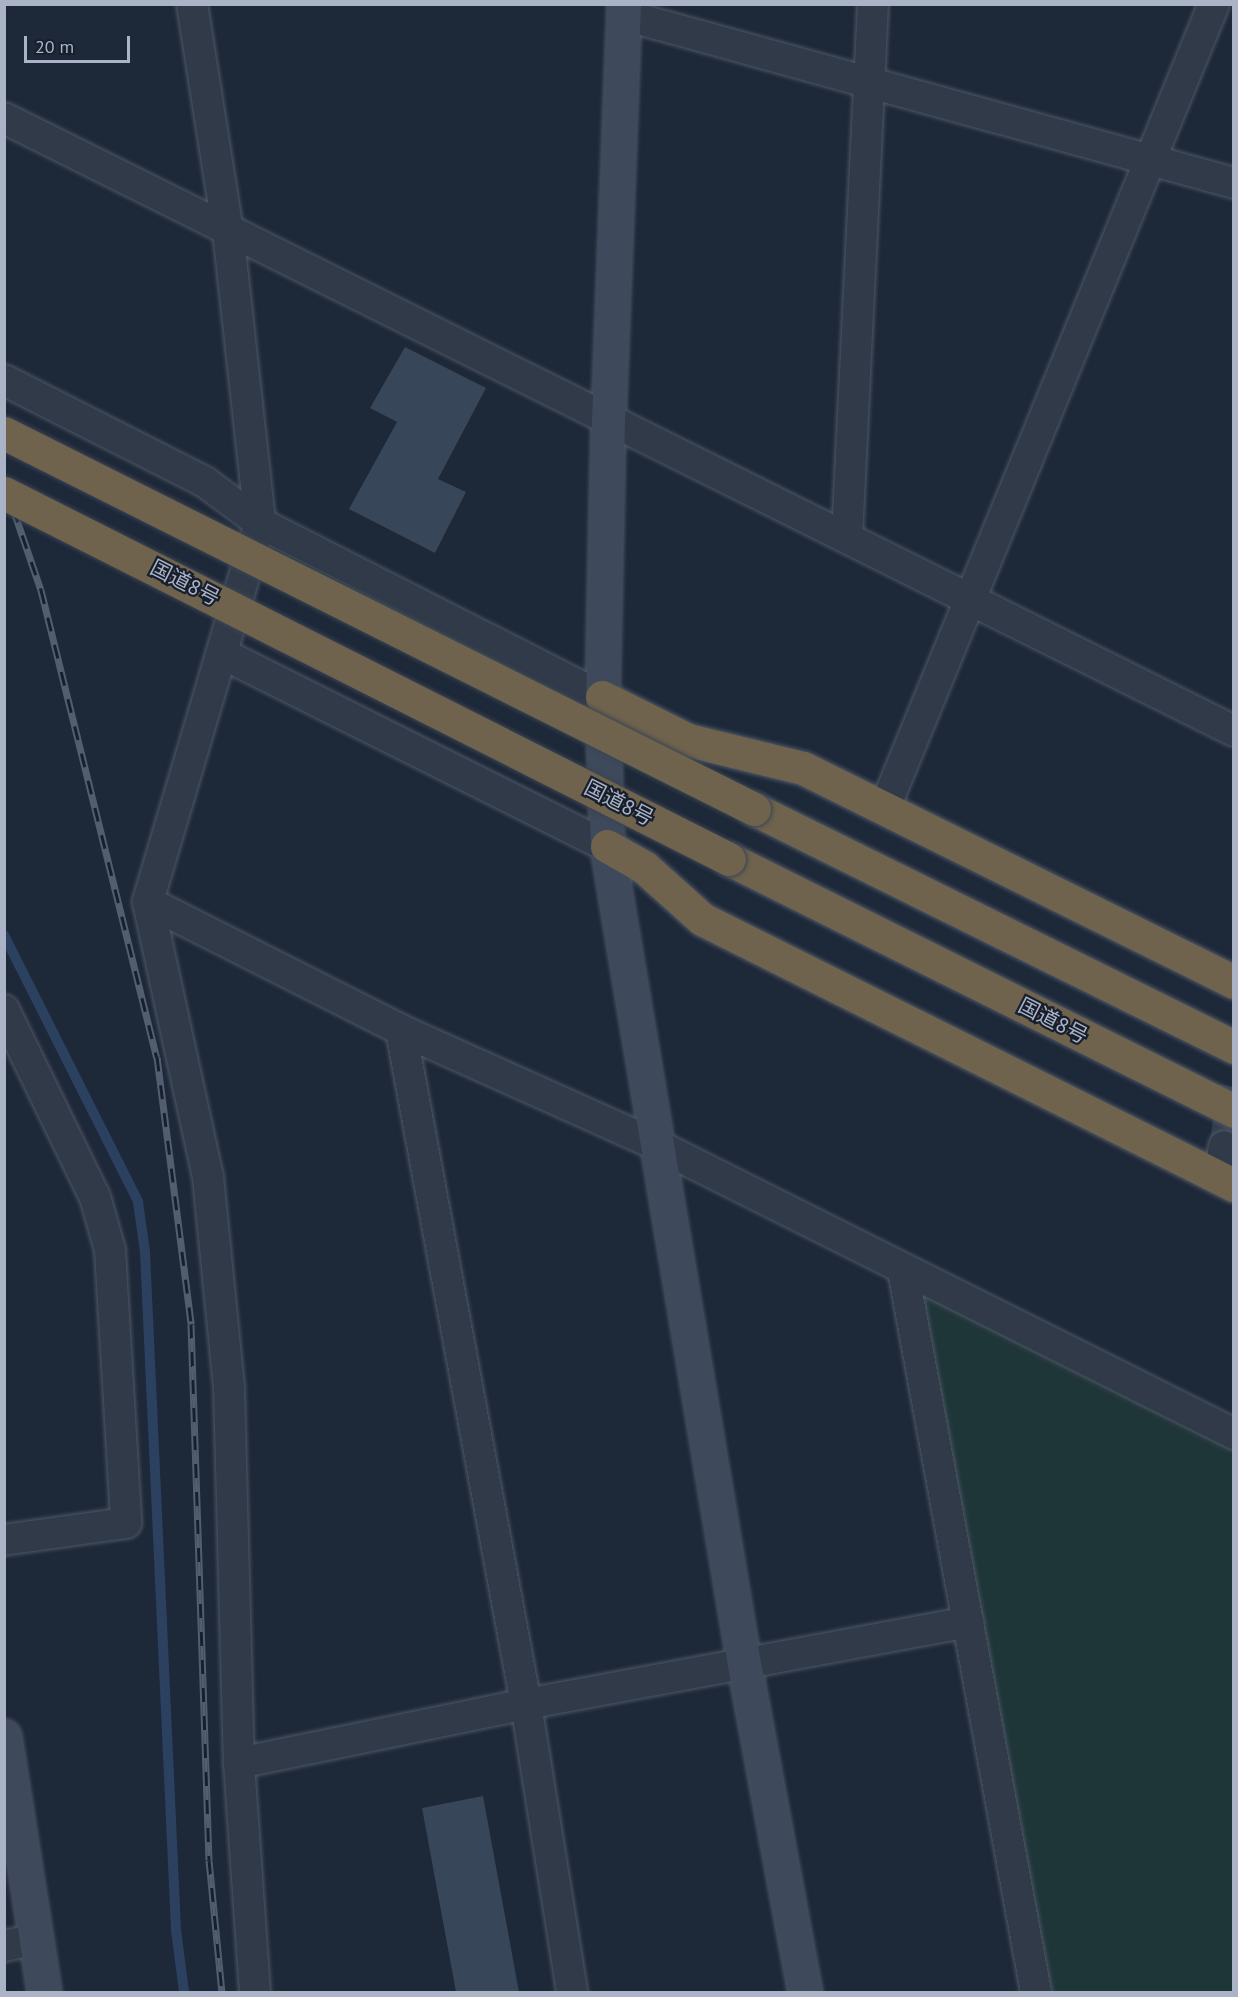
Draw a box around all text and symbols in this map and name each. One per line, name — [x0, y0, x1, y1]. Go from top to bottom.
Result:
scale bar — [27, 24, 134, 62]
text: 20 m — [35, 35, 74, 58]
street label: 国道8号 — [146, 555, 224, 611]
street label: 国道8号 — [580, 775, 658, 831]
street label: 国道8号 — [1014, 993, 1092, 1049]

